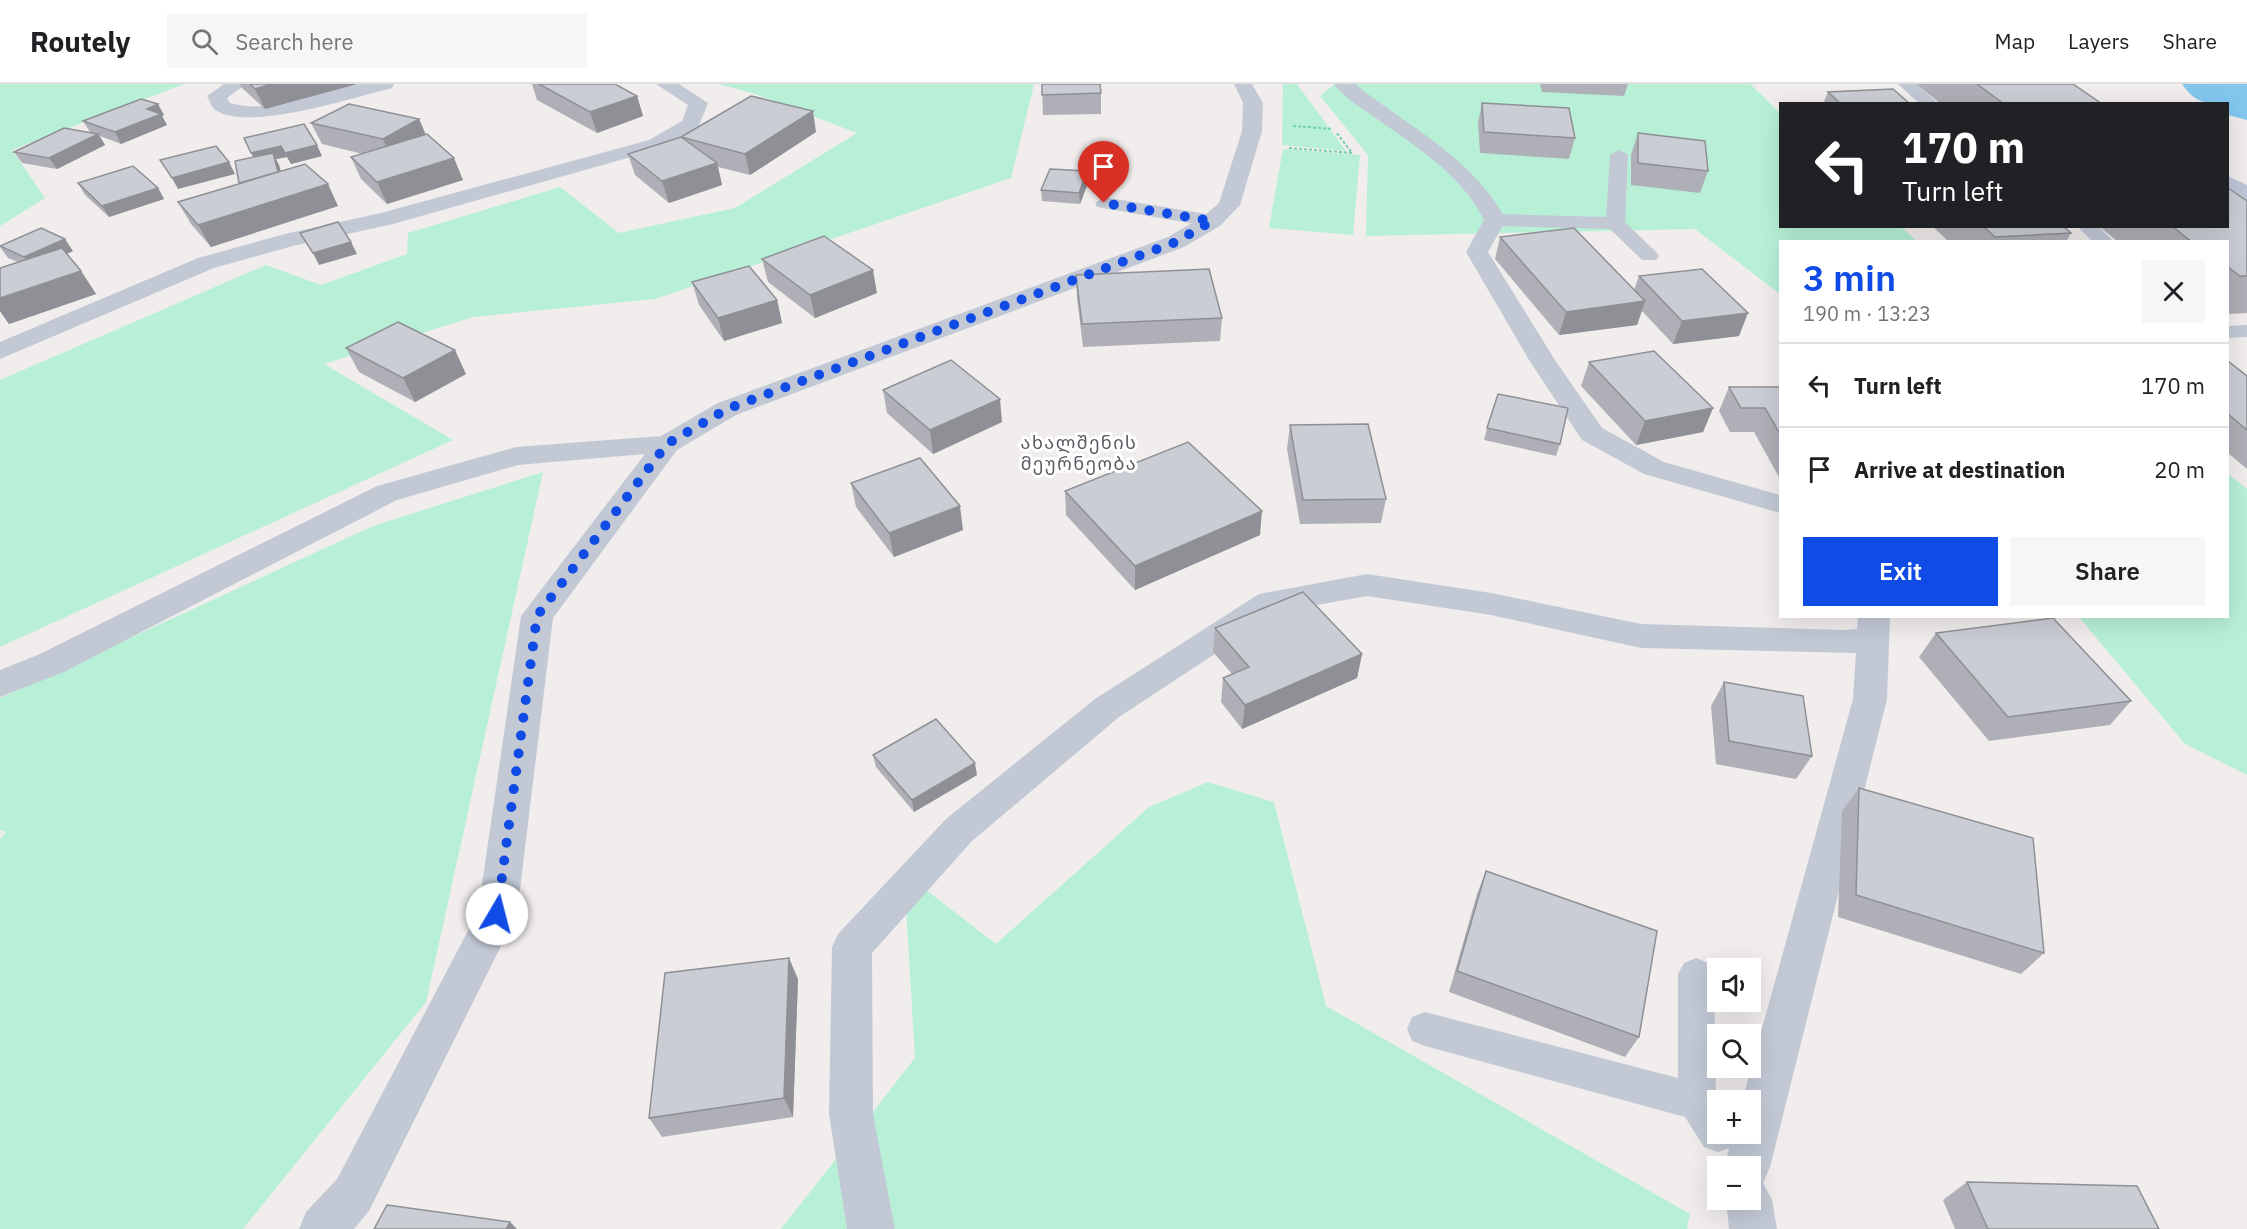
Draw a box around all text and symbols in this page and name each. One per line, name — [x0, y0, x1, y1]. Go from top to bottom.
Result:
search box — [167, 14, 587, 68]
text: Routely — [30, 23, 131, 60]
icon: search — [188, 25, 221, 58]
text: Search here — [236, 27, 354, 56]
text: Map — [1995, 27, 2035, 55]
text: Layers — [2068, 27, 2130, 55]
text: Share — [2163, 27, 2217, 55]
text: 170 m — [1902, 120, 2025, 175]
icon: left — [1803, 126, 1881, 204]
pin — [1078, 141, 1129, 203]
icon: arrive — [1087, 150, 1120, 183]
text: Turn left — [1902, 173, 2003, 208]
text: 3 min — [1803, 254, 1896, 301]
button: close — [2142, 260, 2205, 323]
text: 190 m · 13:23 — [1803, 300, 1931, 327]
icon: left — [1803, 369, 1836, 402]
text: Turn left — [1854, 371, 1942, 400]
text: 170 m — [2141, 371, 2205, 400]
district label: ახალშენის მეურნეობა — [1021, 431, 1137, 475]
icon: arrive — [1803, 453, 1836, 486]
text: Arrive at destination — [1854, 455, 2065, 484]
text: 20 m — [2154, 455, 2205, 484]
button: Exit — [1803, 537, 1998, 606]
button: Share — [2010, 537, 2205, 606]
position arrow — [465, 882, 529, 946]
map controls — [1707, 958, 1761, 1210]
button: sound — [1707, 958, 1761, 1012]
button: search — [1707, 1024, 1761, 1078]
button: + — [1707, 1090, 1761, 1144]
button: − — [1707, 1156, 1761, 1210]

